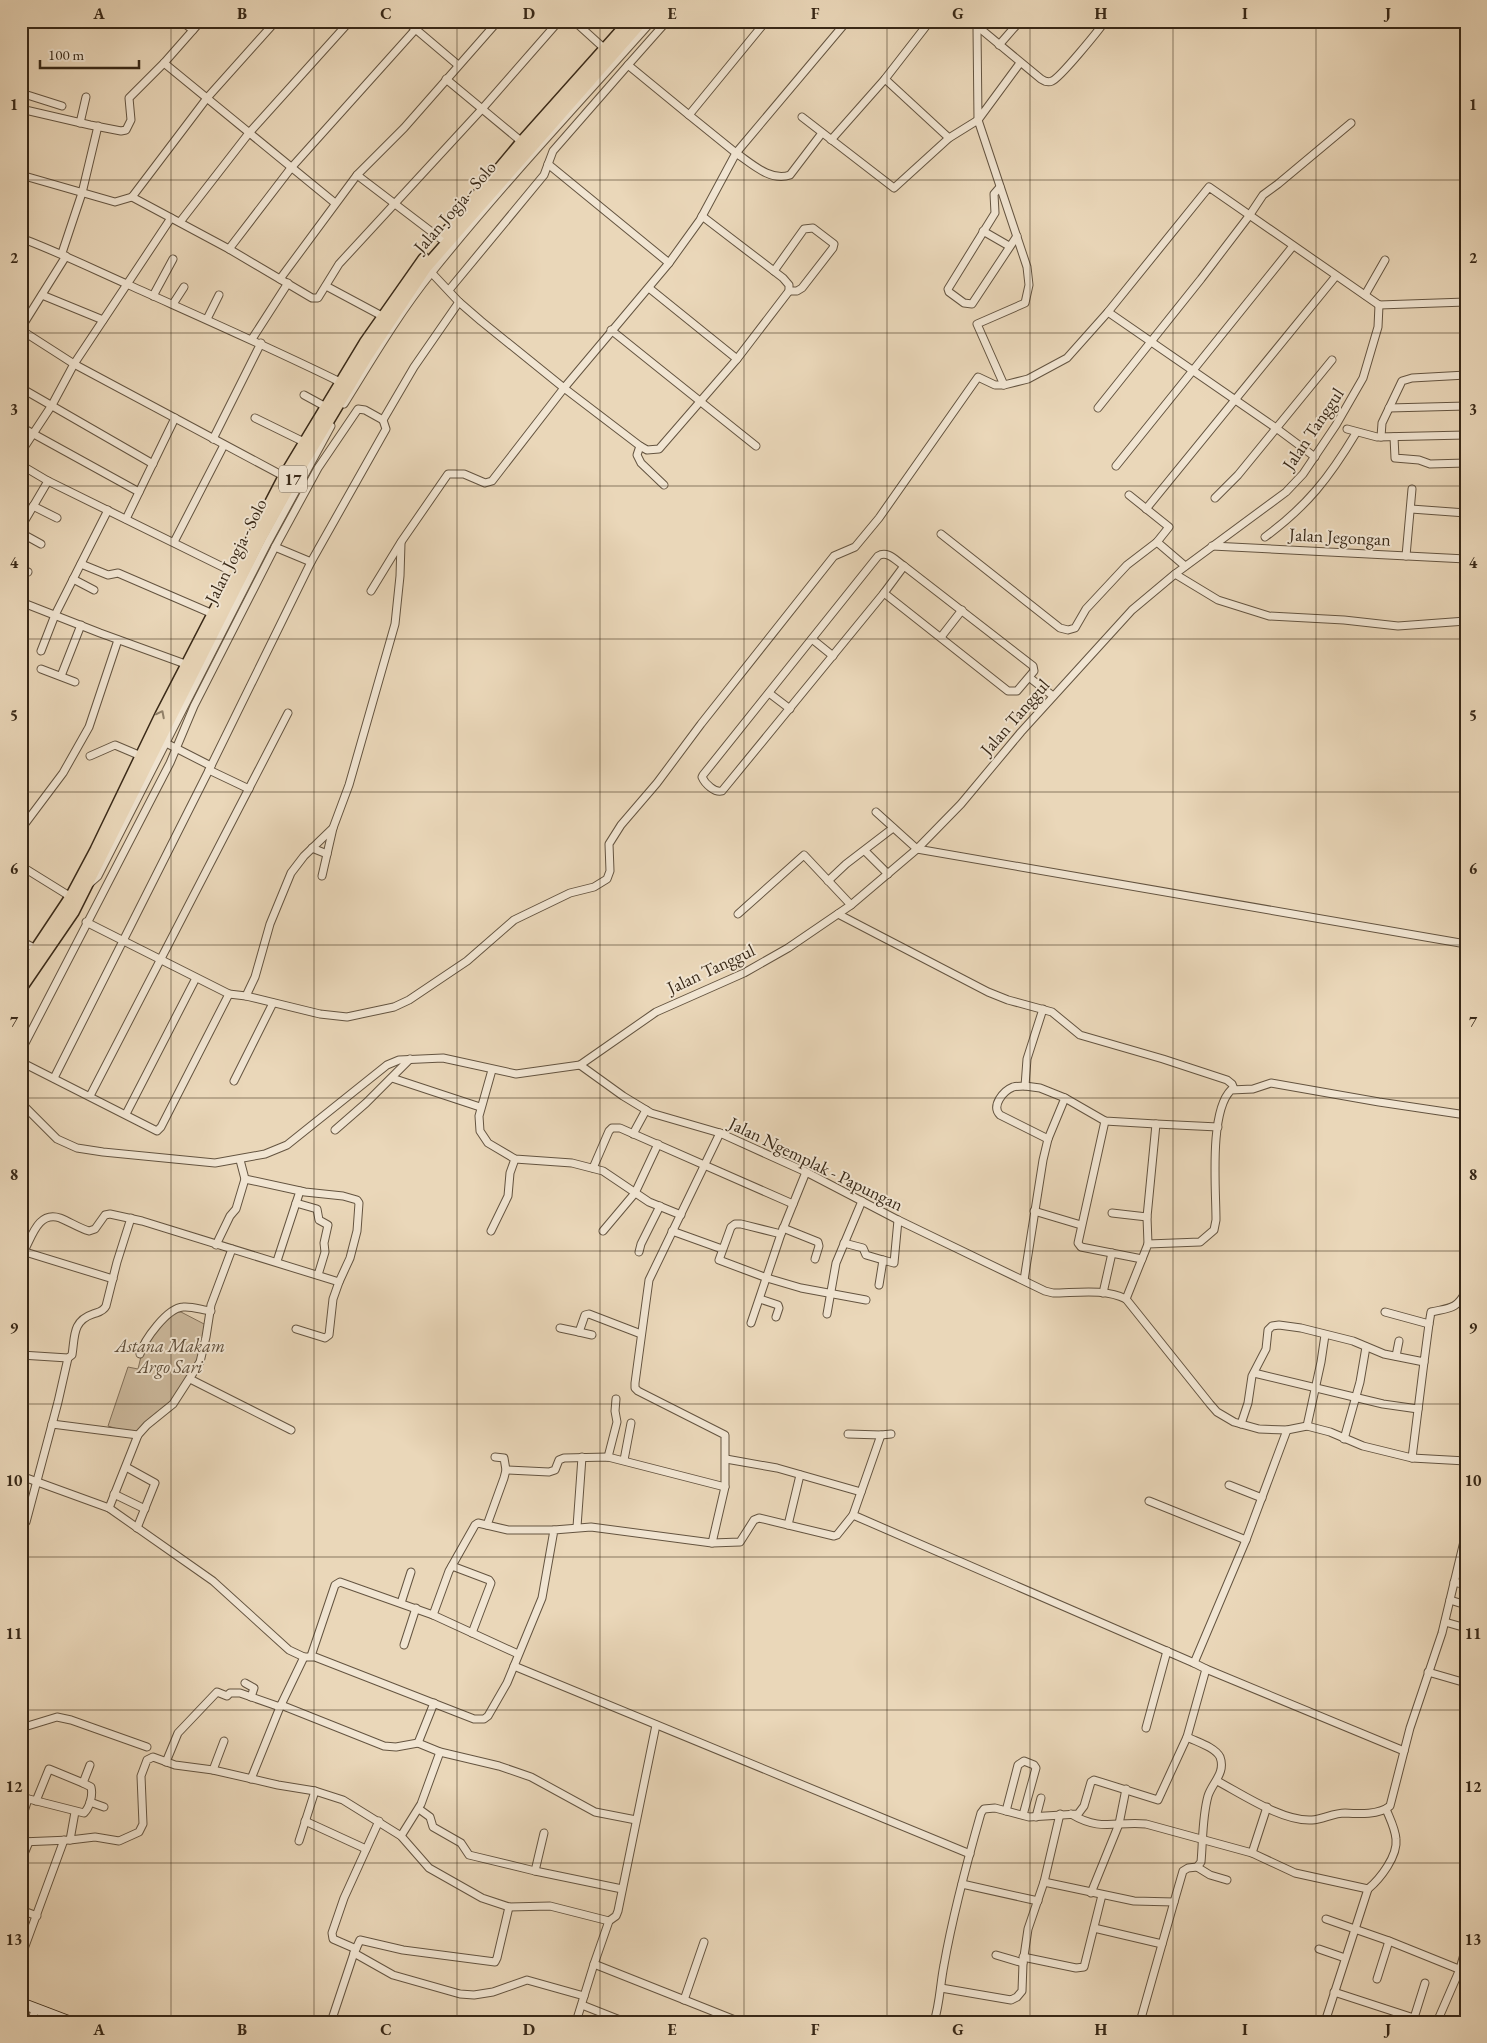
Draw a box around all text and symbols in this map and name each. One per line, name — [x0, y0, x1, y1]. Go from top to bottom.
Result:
text: A — [92, 3, 105, 24]
text: B — [237, 3, 247, 24]
text: C — [380, 3, 392, 24]
text: D — [523, 3, 535, 24]
text: E — [667, 3, 677, 24]
text: F — [811, 3, 820, 24]
text: G — [952, 3, 964, 24]
text: H — [1095, 3, 1108, 24]
text: I — [1242, 3, 1248, 24]
text: J — [1383, 3, 1391, 24]
scale bar — [40, 38, 139, 70]
text: 100 m — [48, 45, 85, 64]
text: 1 — [10, 94, 18, 115]
text: 1 — [1469, 94, 1477, 115]
street label: Jalan Jogja - Solo — [407, 156, 501, 259]
text: 2 — [10, 247, 19, 268]
text: 2 — [1469, 247, 1478, 268]
street label: Jalan Tanggul — [1276, 383, 1348, 476]
text: 3 — [10, 399, 18, 420]
text: 3 — [1469, 399, 1477, 420]
road number: 17 — [279, 466, 307, 492]
street label: Jalan Jogja - Solo — [198, 494, 272, 609]
street label: Jalan Jegongan — [1287, 522, 1392, 551]
text: 4 — [10, 552, 19, 573]
text: 4 — [1469, 552, 1478, 573]
street label: Jalan Tanggul — [974, 674, 1054, 761]
text: 5 — [10, 705, 18, 726]
text: 5 — [1469, 705, 1477, 726]
one-way arrow — [155, 711, 165, 720]
text: 6 — [10, 858, 19, 879]
text: 6 — [1469, 858, 1478, 879]
street label: Jalan Tanggul — [661, 938, 758, 1000]
text: 7 — [10, 1011, 19, 1032]
text: 7 — [1469, 1011, 1478, 1032]
street label: Jalan Ngemplak - Papungan — [723, 1110, 908, 1216]
text: 8 — [10, 1164, 18, 1185]
text: 8 — [1469, 1164, 1477, 1185]
text: 9 — [10, 1317, 19, 1338]
text: 9 — [1469, 1317, 1478, 1338]
park label: Astana Makam Argo Sari — [113, 1334, 225, 1379]
text: 10 — [6, 1470, 23, 1491]
text: 10 — [1465, 1470, 1482, 1491]
text: 11 — [6, 1623, 22, 1644]
text: 11 — [1465, 1623, 1481, 1644]
text: 12 — [6, 1776, 23, 1797]
text: 12 — [1465, 1776, 1482, 1797]
text: 13 — [6, 1929, 22, 1950]
text: 13 — [1465, 1929, 1481, 1950]
text: A — [92, 2019, 105, 2040]
text: B — [237, 2019, 247, 2040]
text: C — [380, 2019, 392, 2040]
text: D — [523, 2019, 535, 2040]
text: E — [667, 2019, 677, 2040]
text: F — [811, 2019, 820, 2040]
text: G — [952, 2019, 964, 2040]
text: H — [1095, 2019, 1108, 2040]
text: I — [1242, 2019, 1248, 2040]
text: J — [1383, 2019, 1391, 2040]

